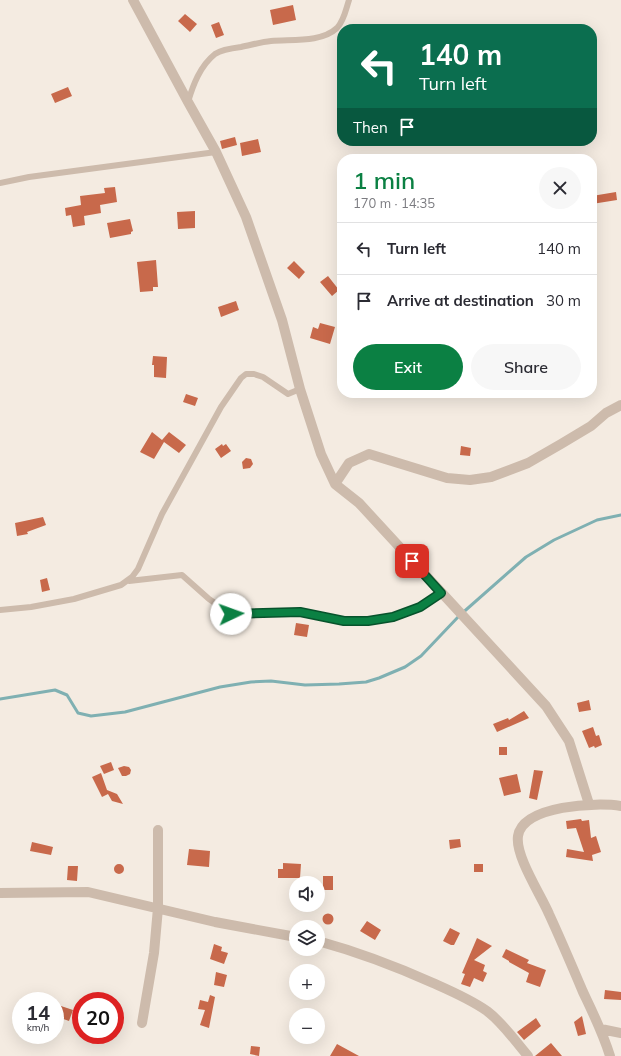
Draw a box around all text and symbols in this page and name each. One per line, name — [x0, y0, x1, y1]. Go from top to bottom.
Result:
text: 140 m — [419, 37, 502, 72]
icon: left — [353, 40, 405, 92]
text: Turn left — [419, 72, 487, 95]
icon: arrive — [396, 116, 418, 138]
text: Then — [353, 118, 388, 137]
text: 1 min — [353, 165, 415, 195]
button: close — [539, 167, 581, 209]
text: 170 m · 14:35 — [353, 195, 435, 211]
icon: left — [353, 238, 375, 260]
text: Turn left — [387, 239, 446, 258]
text: 140 m — [537, 239, 581, 258]
icon: arrive — [353, 290, 375, 312]
text: Arrive at destination — [387, 291, 534, 310]
text: 30 m — [546, 291, 581, 310]
button: Exit — [353, 344, 463, 390]
button: Share — [471, 344, 581, 390]
pin — [395, 544, 429, 578]
icon: arrive — [401, 550, 423, 572]
position arrow — [210, 593, 252, 635]
map controls — [289, 876, 325, 1044]
button: sound — [289, 876, 325, 912]
button: layers — [289, 920, 325, 956]
button: + — [289, 964, 325, 1000]
speed limit sign: 20 — [72, 992, 124, 1044]
text: 14 — [26, 1000, 50, 1025]
button: − — [289, 1008, 325, 1044]
text: km/h — [27, 1021, 49, 1034]

